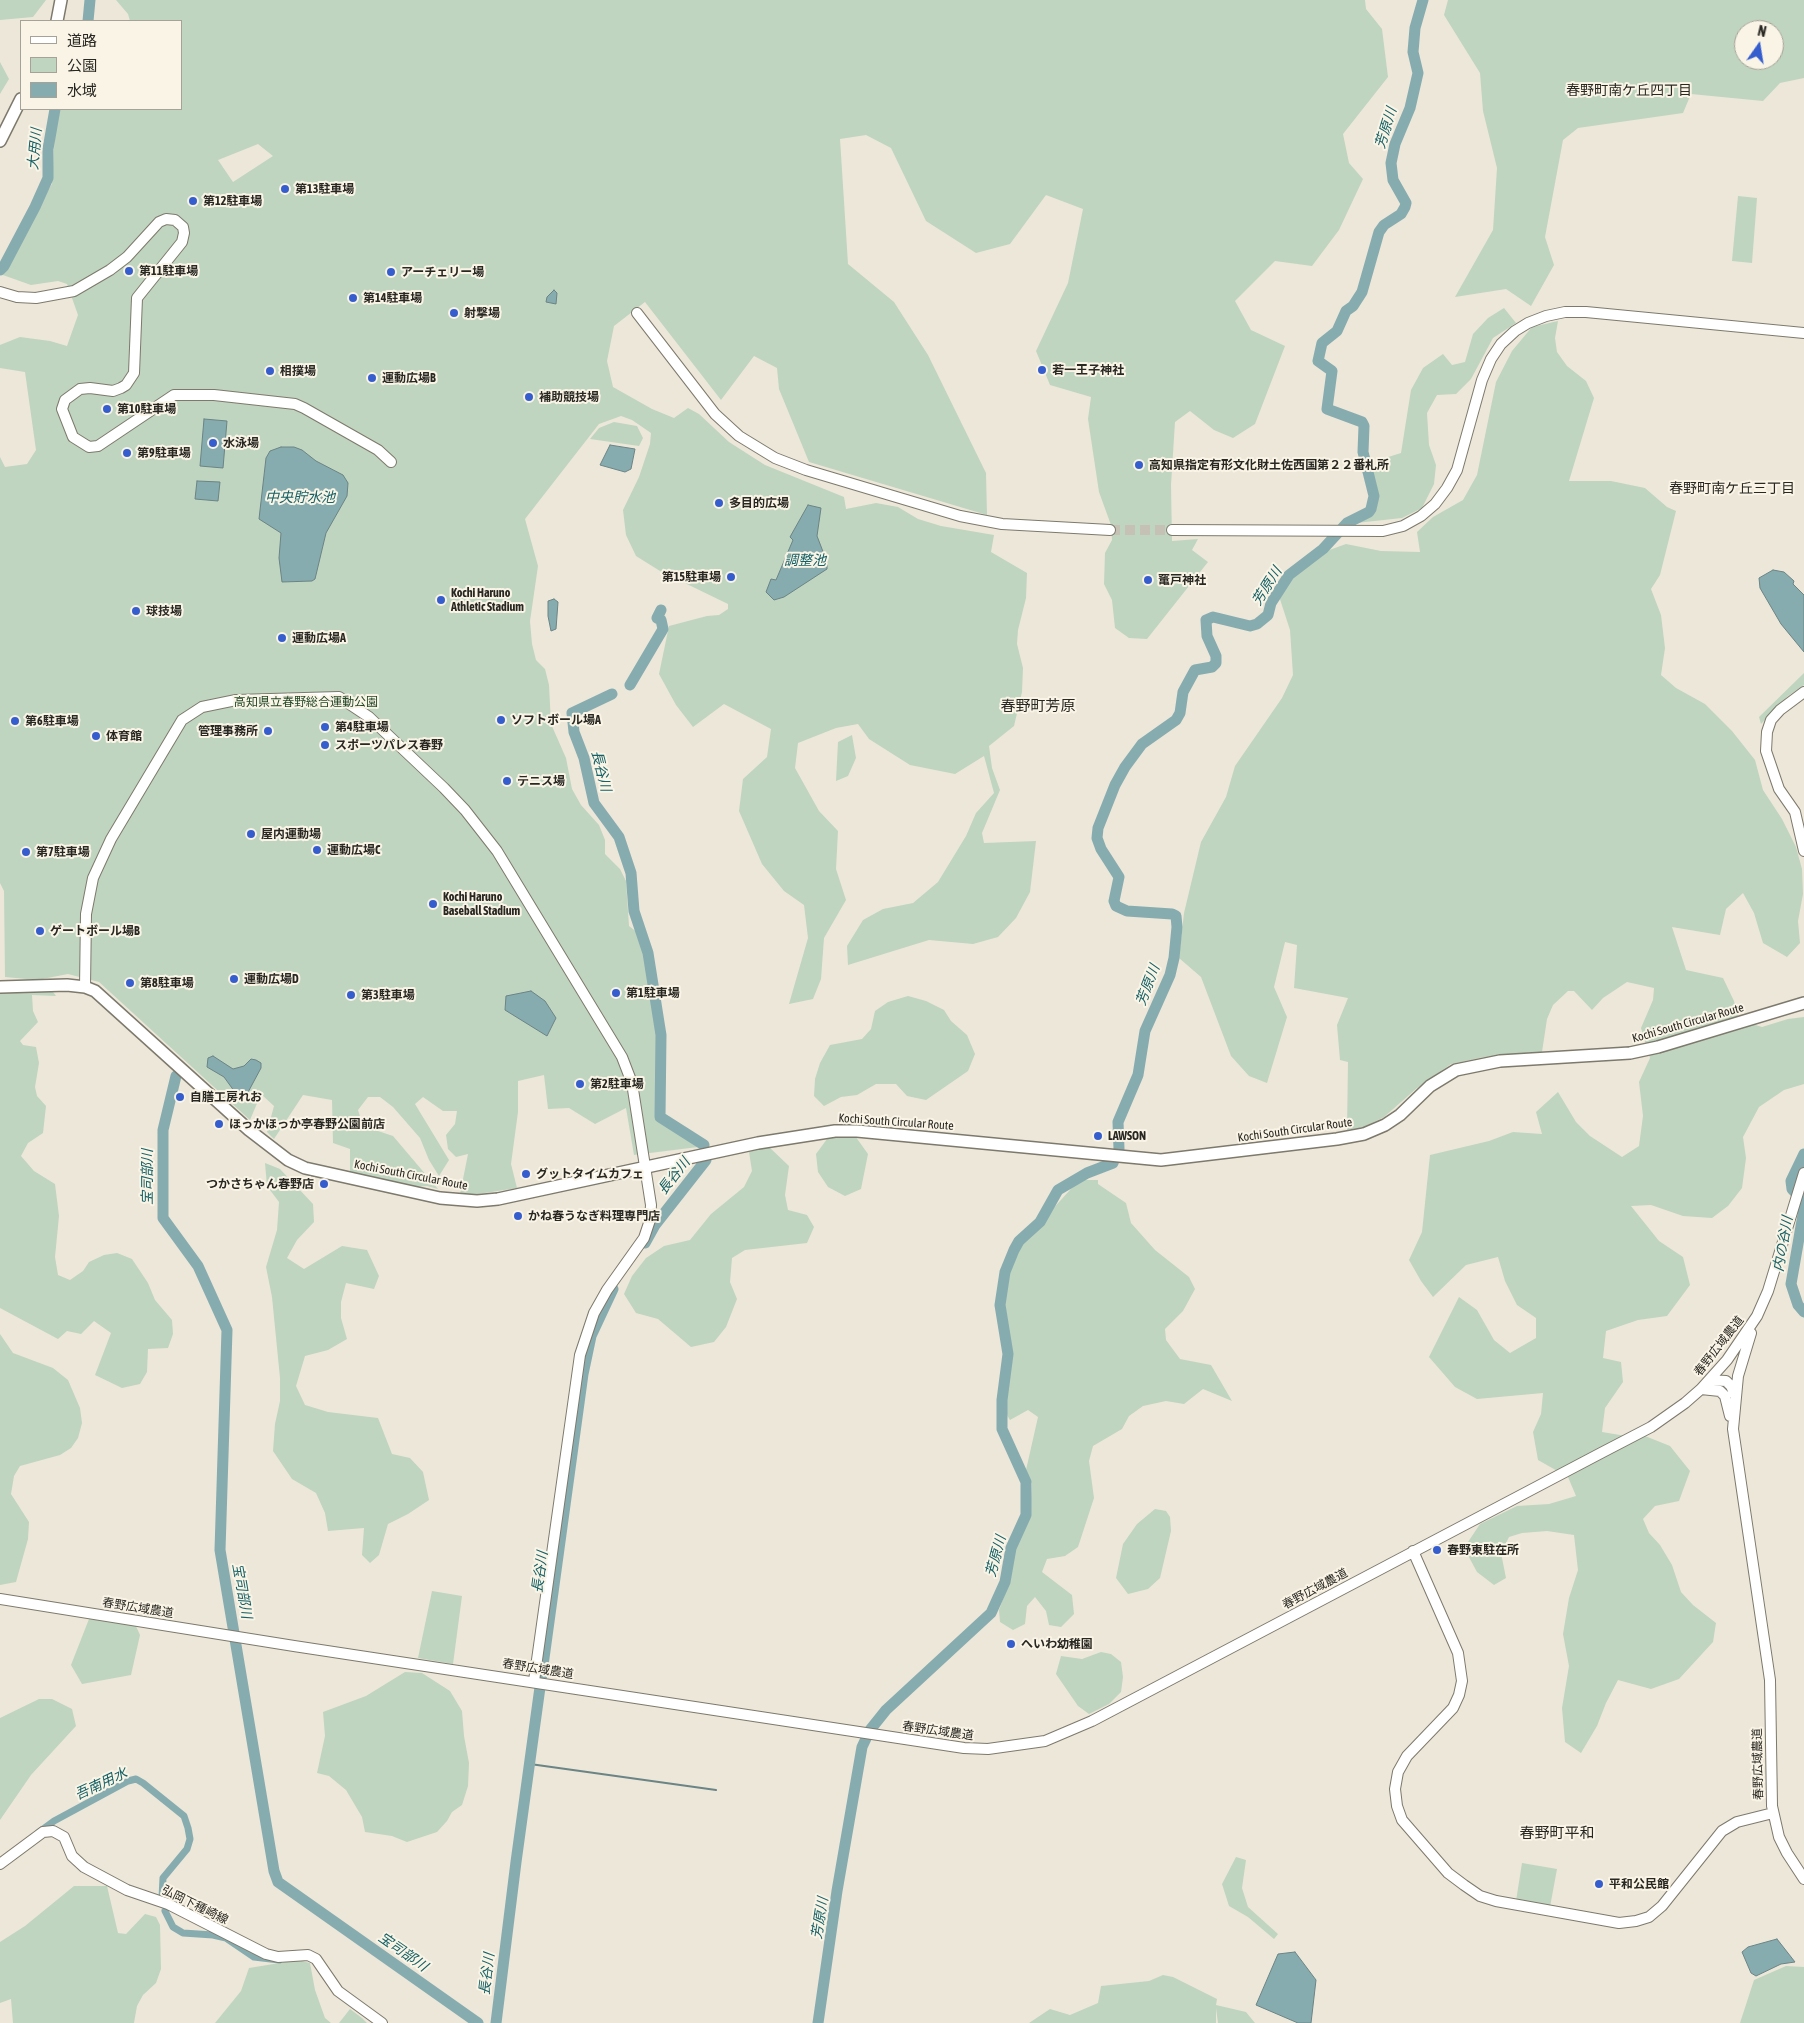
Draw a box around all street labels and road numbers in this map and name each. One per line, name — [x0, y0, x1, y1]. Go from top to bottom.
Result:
street label: Kochi South Circular Route — [1631, 1000, 1745, 1046]
street label: Kochi South Circular Route — [838, 1111, 954, 1133]
street label: Kochi South Circular Route — [1237, 1115, 1353, 1145]
street label: Kochi South Circular Route — [353, 1157, 469, 1193]
street label: 春野広域農道 — [1691, 1313, 1747, 1379]
street label: 春野広域農道 — [1280, 1566, 1350, 1612]
street label: 春野広域農道 — [101, 1595, 175, 1621]
street label: 春野広域農道 — [501, 1656, 575, 1682]
street label: 春野広域農道 — [901, 1719, 975, 1743]
street label: 春野広域農道 — [1750, 1728, 1766, 1800]
street label: 弘岡下種崎線 — [159, 1883, 231, 1927]

